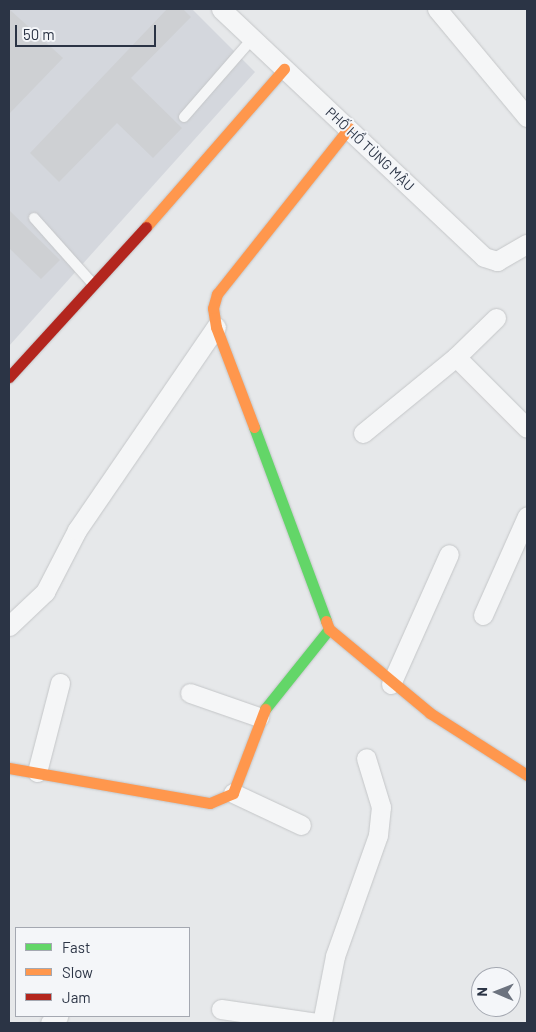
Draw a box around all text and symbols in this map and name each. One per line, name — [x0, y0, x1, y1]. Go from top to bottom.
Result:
scale bar — [18, 15, 159, 47]
text: 50 m — [23, 25, 55, 43]
street label: PHỐ HỒ TÙNG MẬU — [322, 104, 418, 194]
legend — [15, 927, 190, 1017]
text: Fast — [62, 938, 90, 956]
text: Slow — [62, 963, 93, 981]
north arrow — [471, 967, 521, 1017]
text: N — [473, 987, 490, 997]
text: Jam — [62, 988, 91, 1006]

